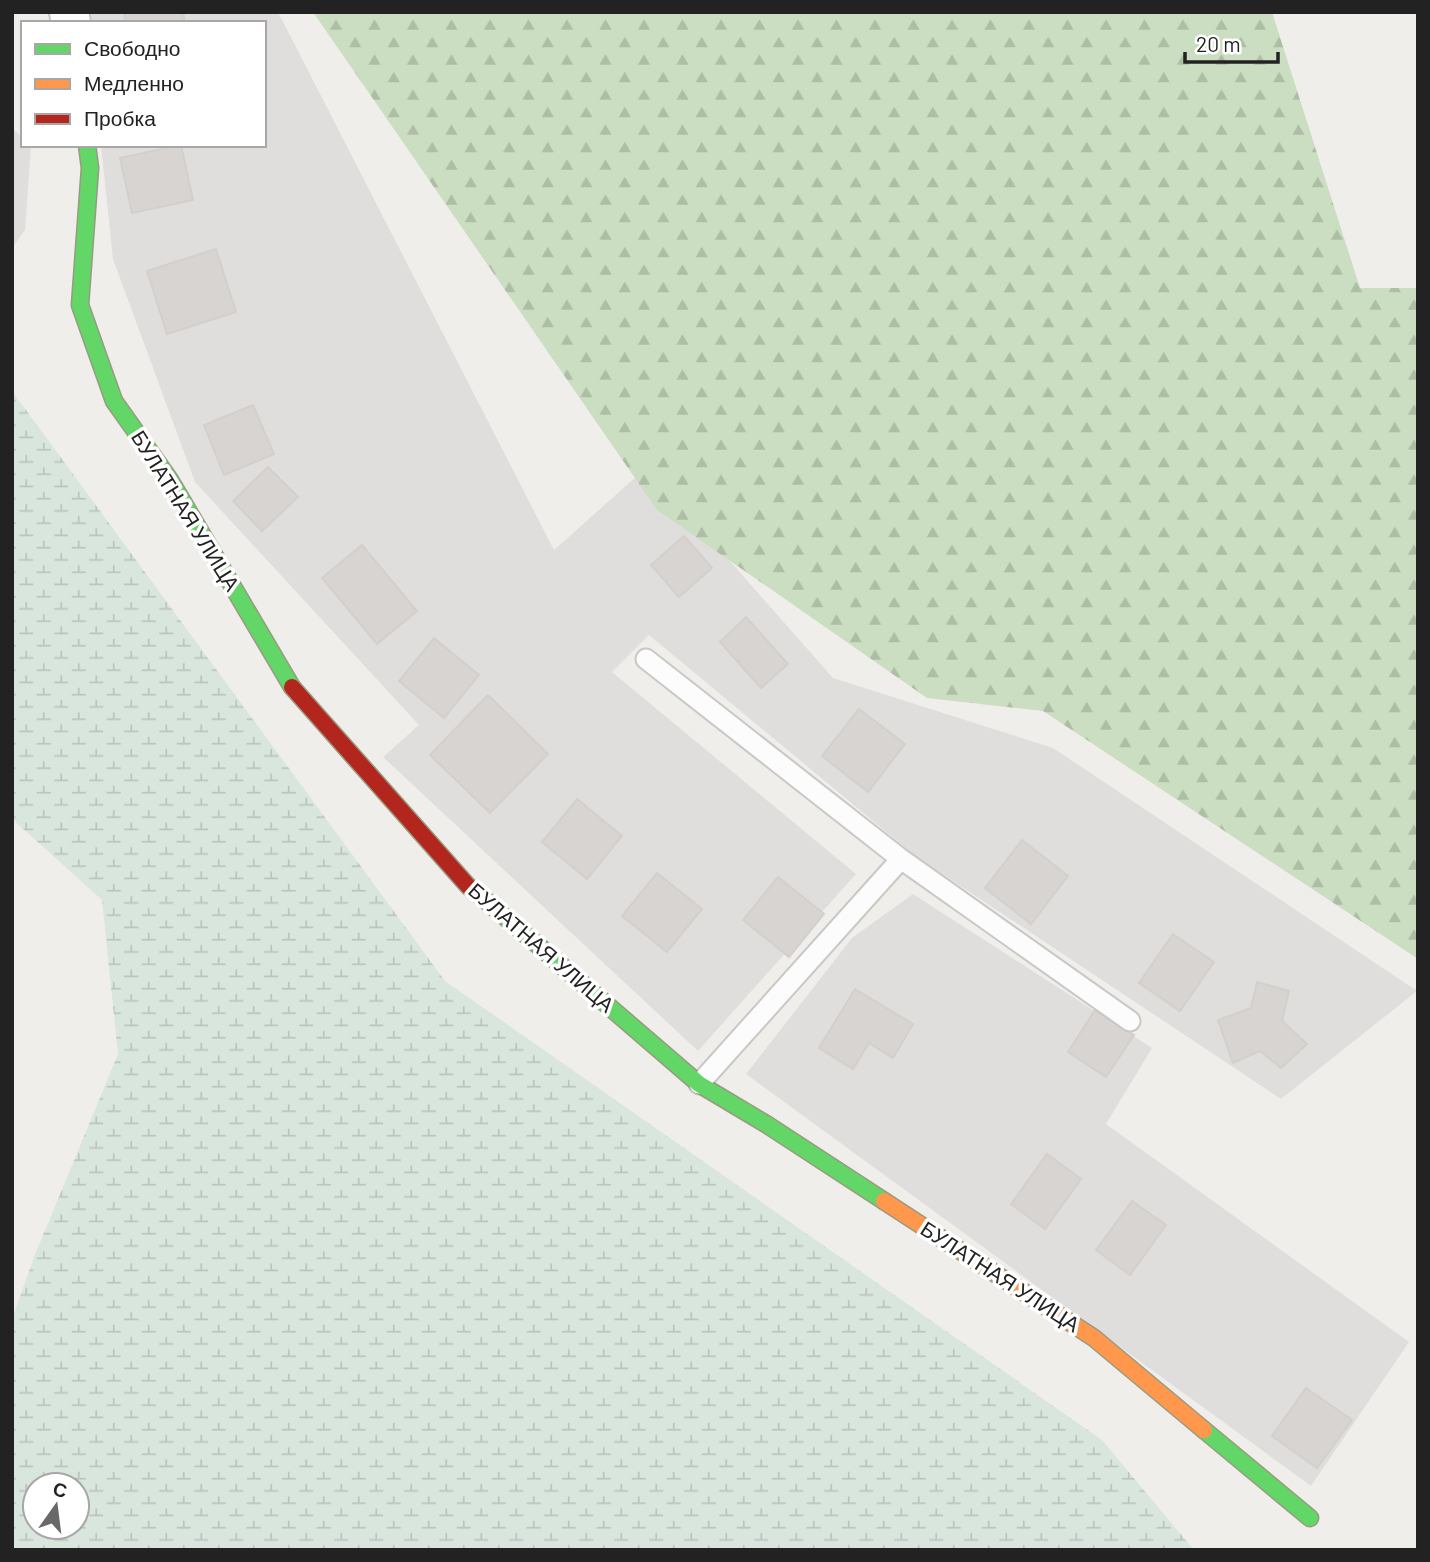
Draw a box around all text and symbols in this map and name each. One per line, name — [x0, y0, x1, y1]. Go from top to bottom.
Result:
legend — [21, 21, 266, 147]
scale bar — [1185, 21, 1278, 65]
text: 20 m — [1196, 31, 1241, 56]
text: Свободно — [84, 35, 181, 60]
text: Медленно — [84, 70, 184, 95]
text: Пробка — [84, 105, 156, 130]
street label: БУЛАТНАЯ УЛИЦА — [127, 425, 246, 595]
street label: БУЛАТНАЯ УЛИЦА — [464, 877, 620, 1017]
street label: БУЛАТНАЯ УЛИЦА — [917, 1215, 1085, 1336]
north arrow — [21, 1471, 91, 1541]
text: С — [51, 1476, 70, 1502]

